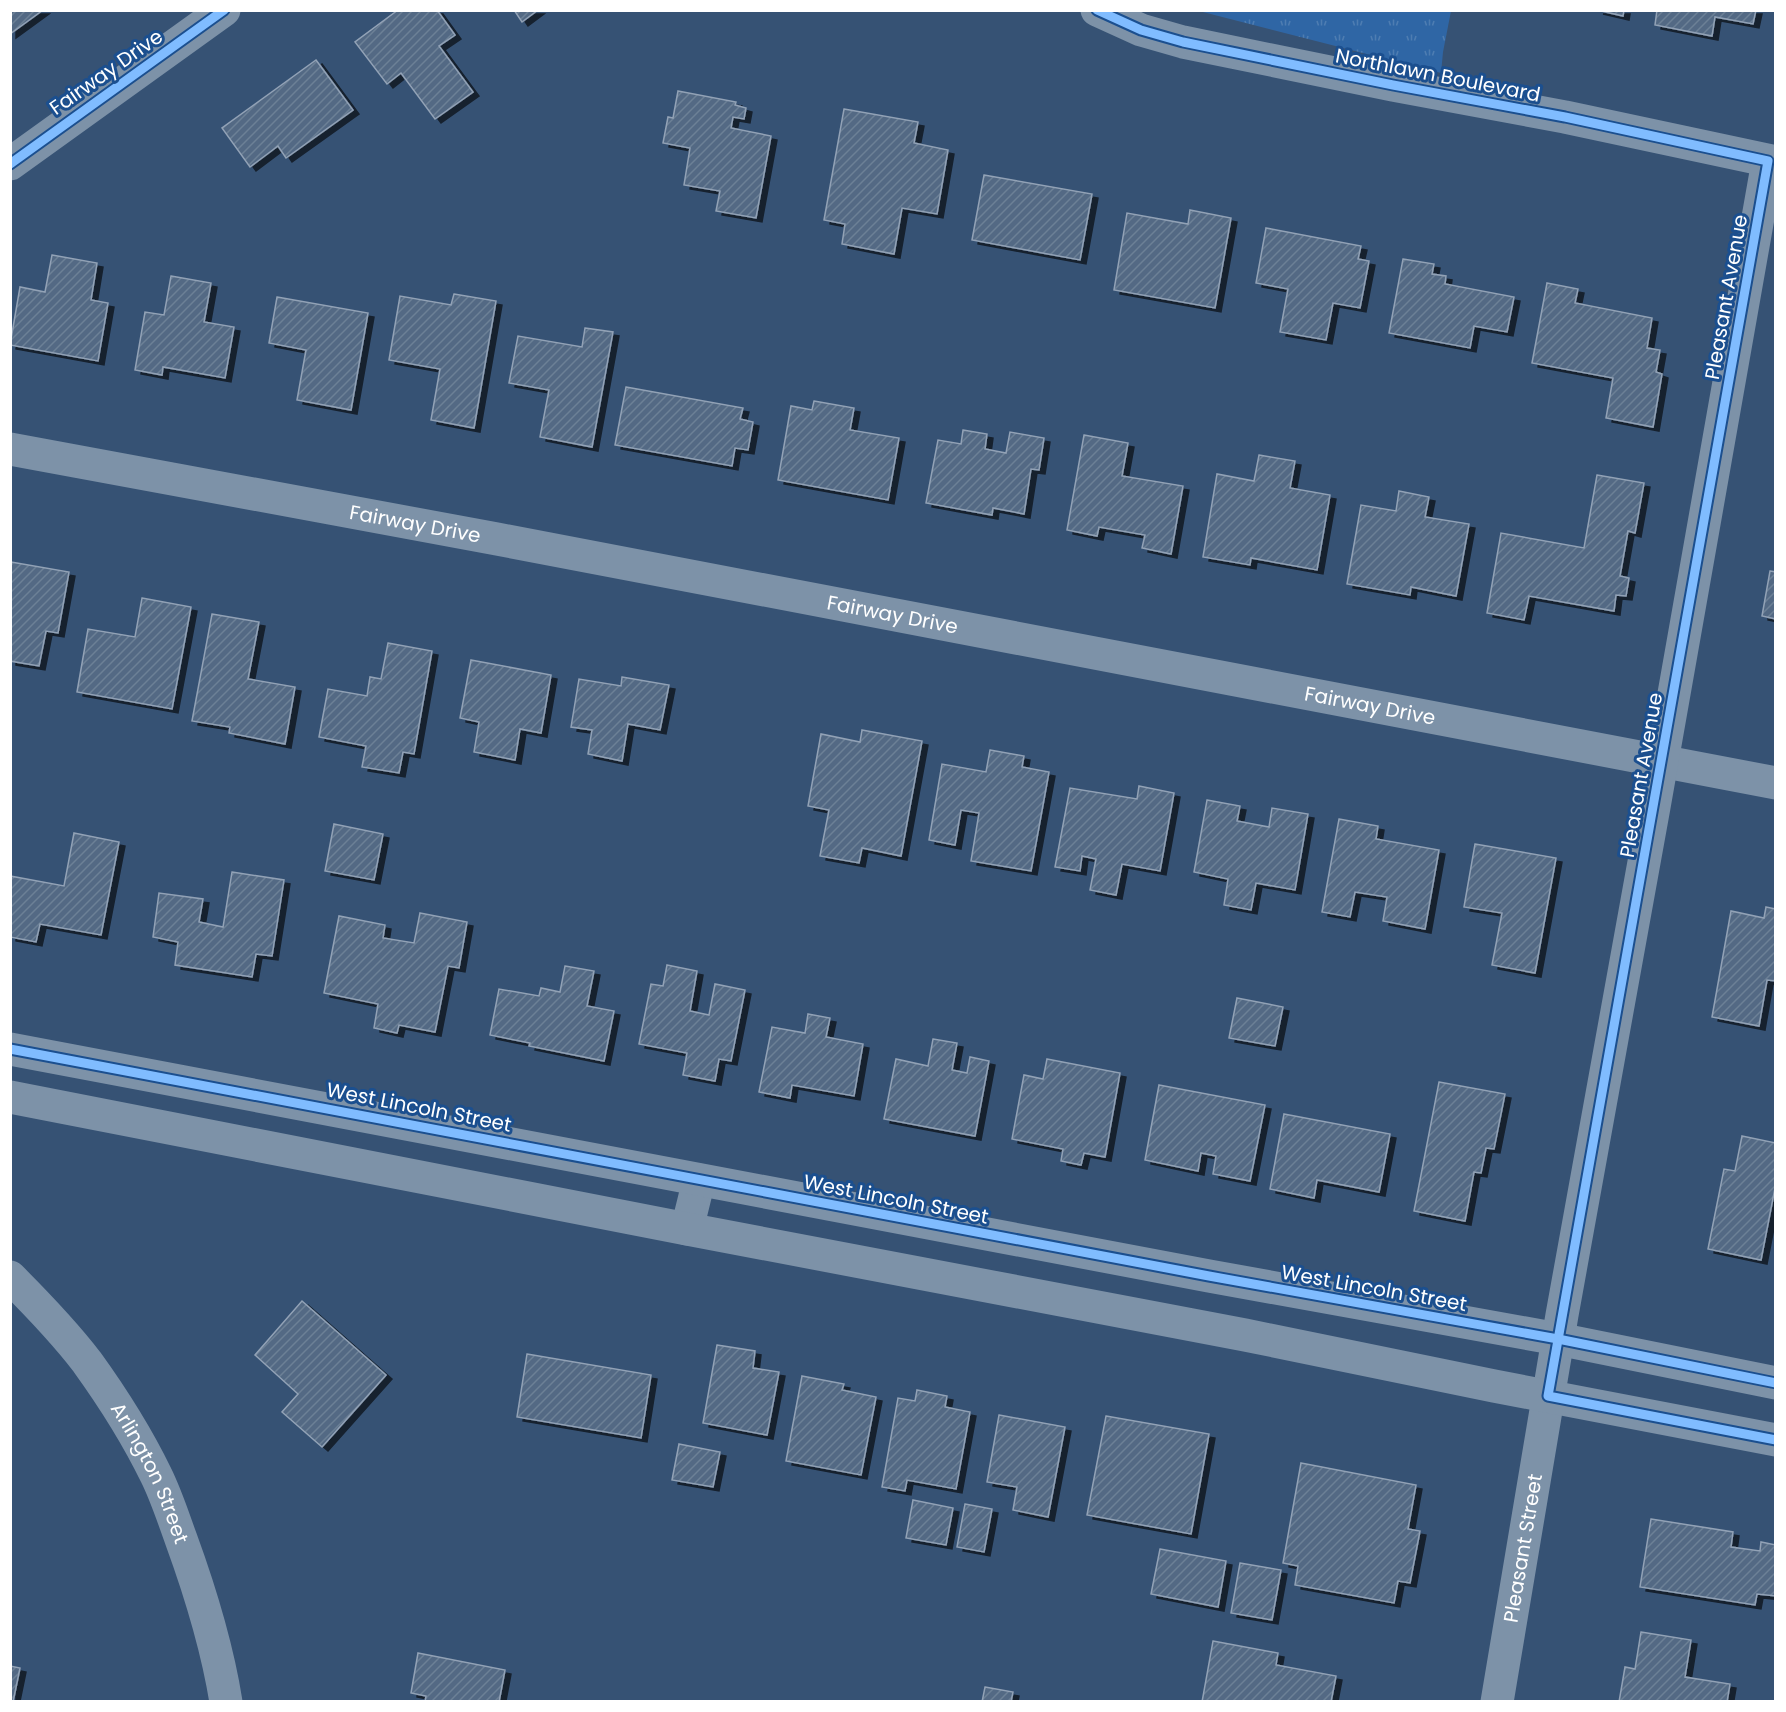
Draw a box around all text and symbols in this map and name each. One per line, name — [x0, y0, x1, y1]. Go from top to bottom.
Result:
street label: Fairway Drive — [44, 22, 168, 122]
street label: Northlawn Boulevard — [1333, 41, 1543, 109]
street label: Pleasant Avenue — [1698, 212, 1754, 382]
street label: Fairway Drive — [347, 498, 483, 550]
street label: Fairway Drive — [825, 588, 960, 641]
street label: Fairway Drive — [1302, 679, 1438, 732]
street label: Pleasant Avenue — [1613, 690, 1669, 860]
street label: West Lincoln Street — [324, 1075, 514, 1139]
street label: West Lincoln Street — [801, 1167, 991, 1231]
street label: West Lincoln Street — [1279, 1258, 1469, 1318]
street label: Arlington Street — [104, 1397, 195, 1547]
street label: Pleasant Street — [1497, 1472, 1549, 1625]

